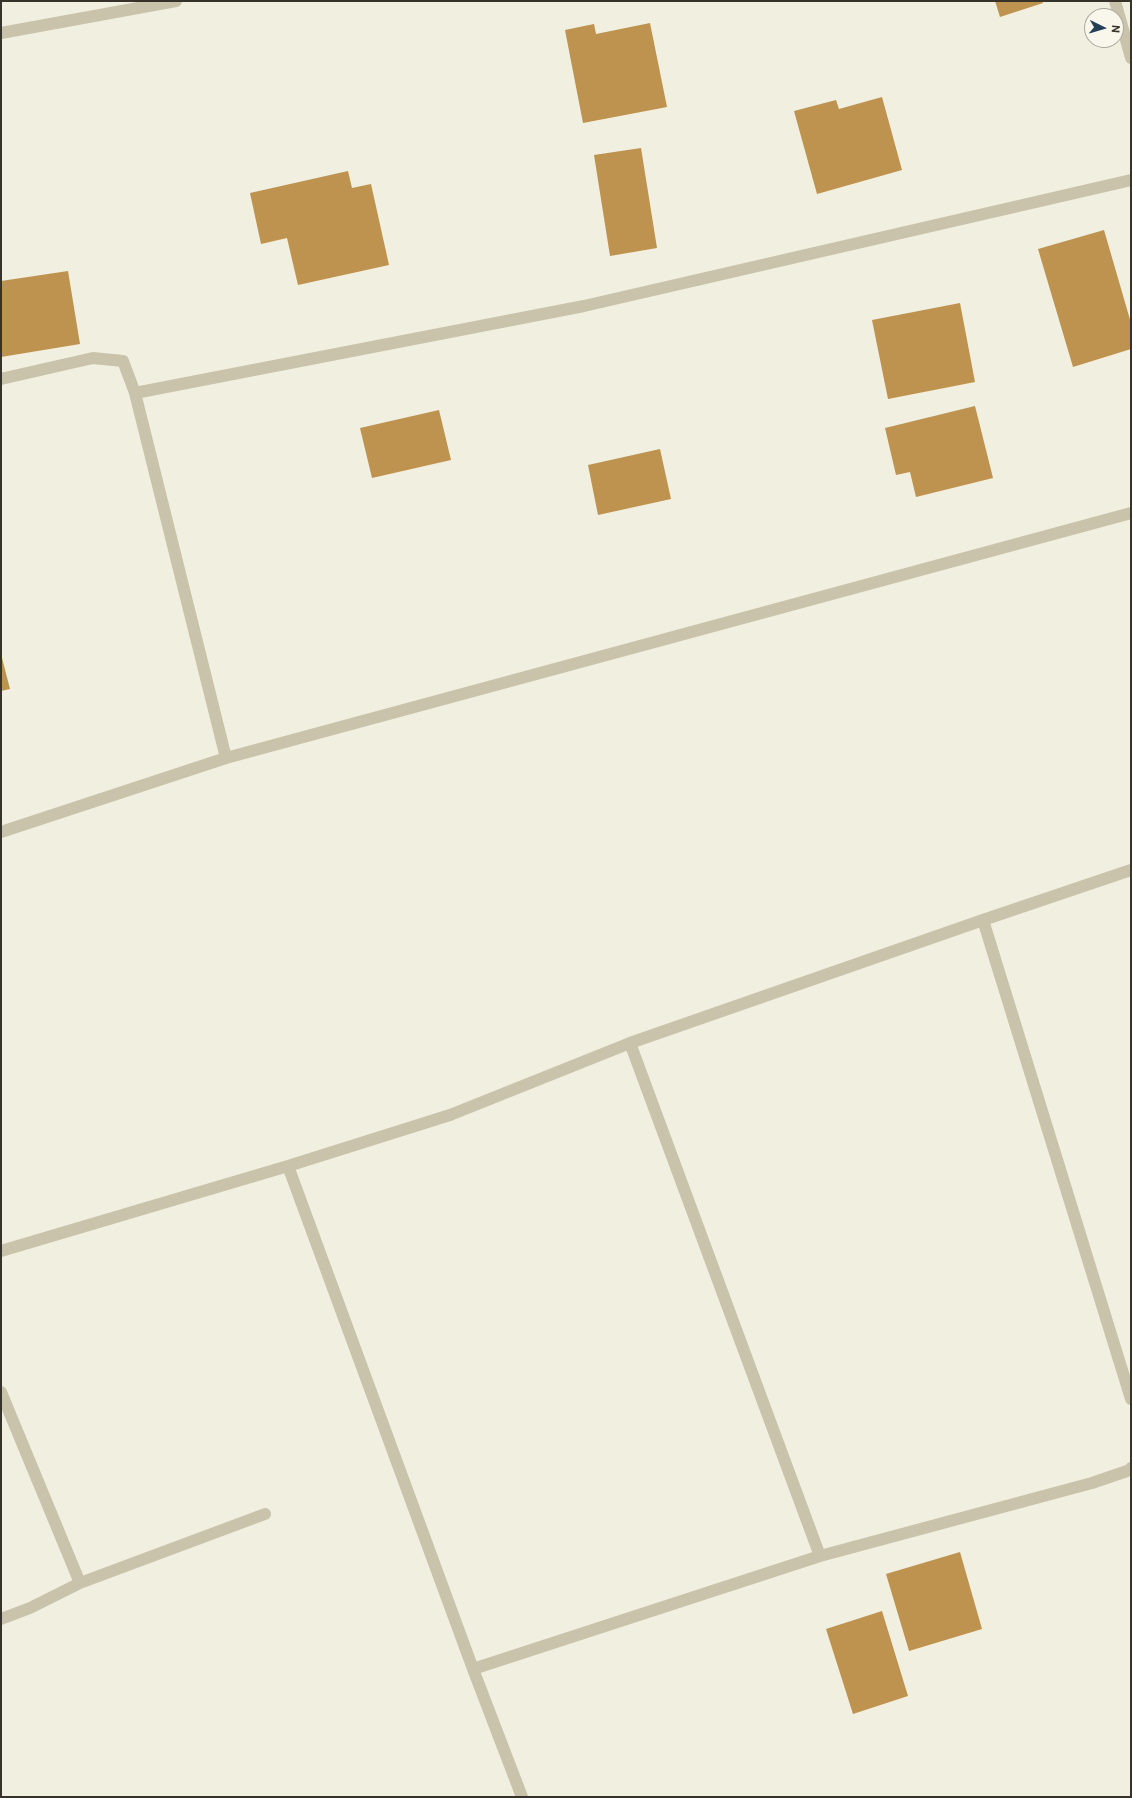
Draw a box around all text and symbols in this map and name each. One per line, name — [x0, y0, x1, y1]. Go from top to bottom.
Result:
north arrow — [1084, 8, 1124, 48]
text: N — [1109, 25, 1122, 33]

